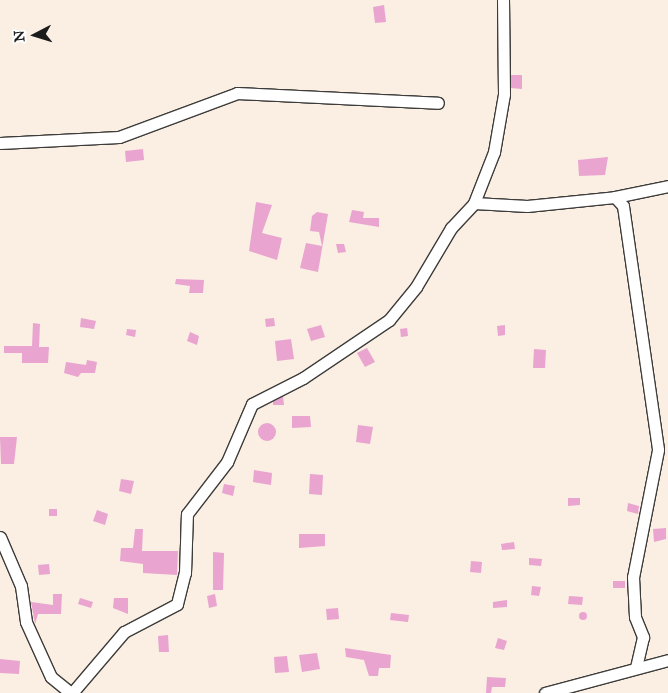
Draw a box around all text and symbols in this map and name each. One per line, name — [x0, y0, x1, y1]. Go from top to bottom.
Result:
north arrow — [10, 10, 60, 60]
text: N — [11, 30, 29, 43]

